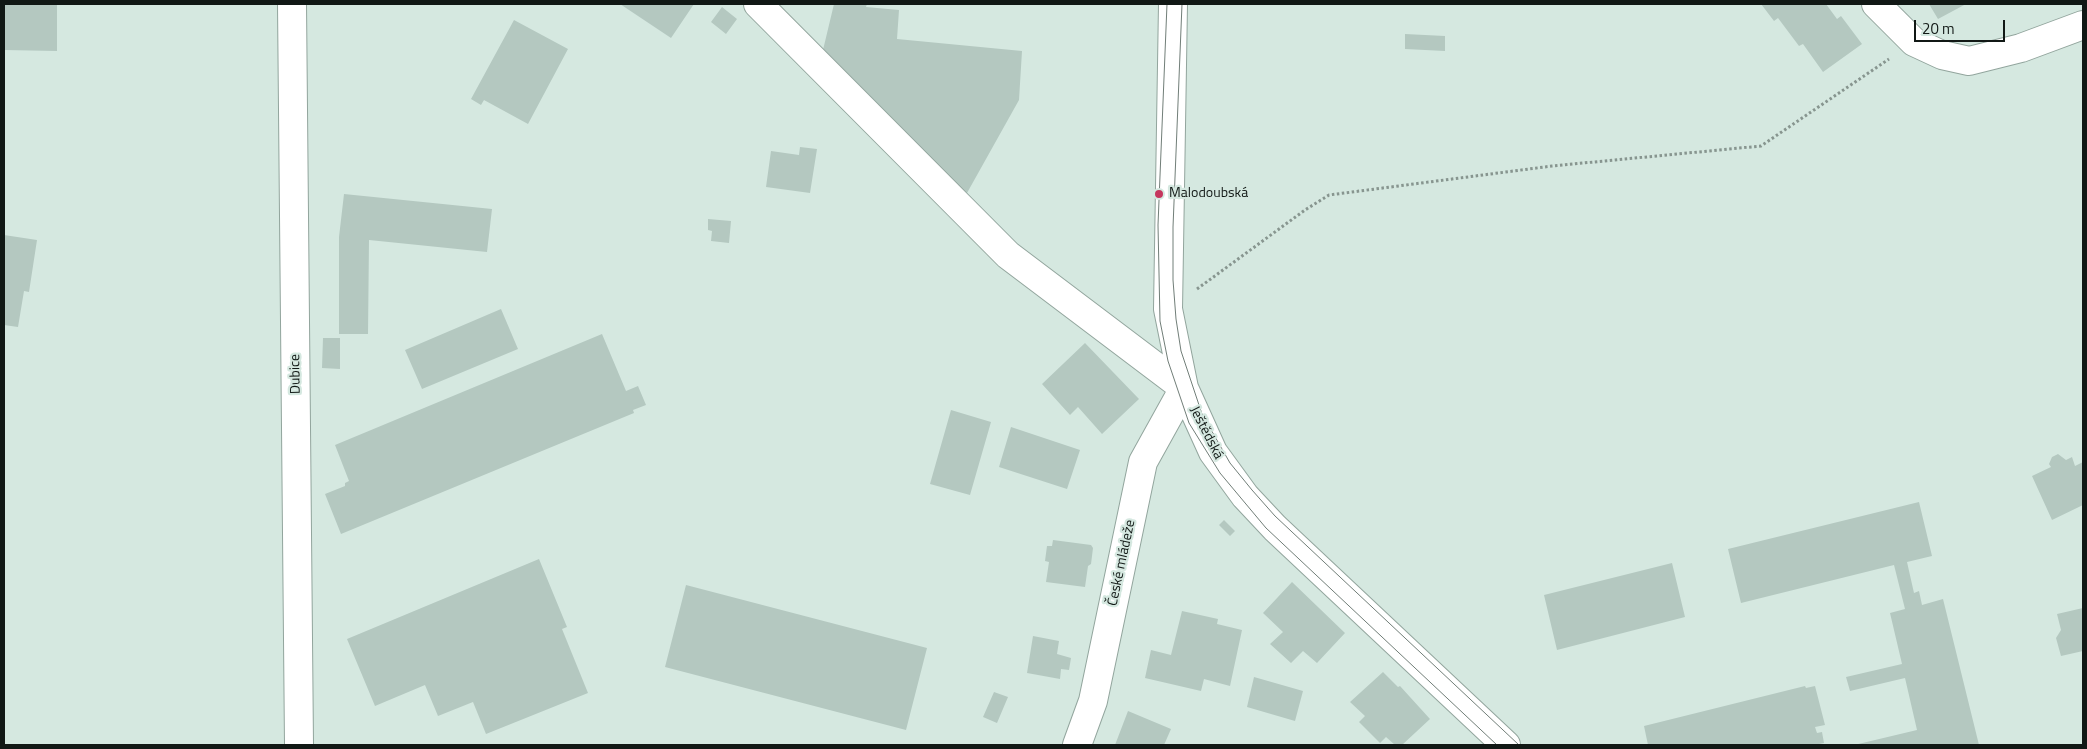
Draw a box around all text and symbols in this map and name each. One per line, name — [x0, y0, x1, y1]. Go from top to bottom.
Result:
scale bar — [1917, 10, 2008, 42]
text: 20 m — [1922, 17, 1955, 40]
place label: Malodoubská — [1169, 186, 1248, 202]
marker: Malodoubská — [1153, 188, 1165, 200]
street label: Dubice — [287, 354, 305, 394]
street label: Ještědská — [1186, 404, 1226, 462]
street label: České mládeže — [1105, 518, 1139, 608]

